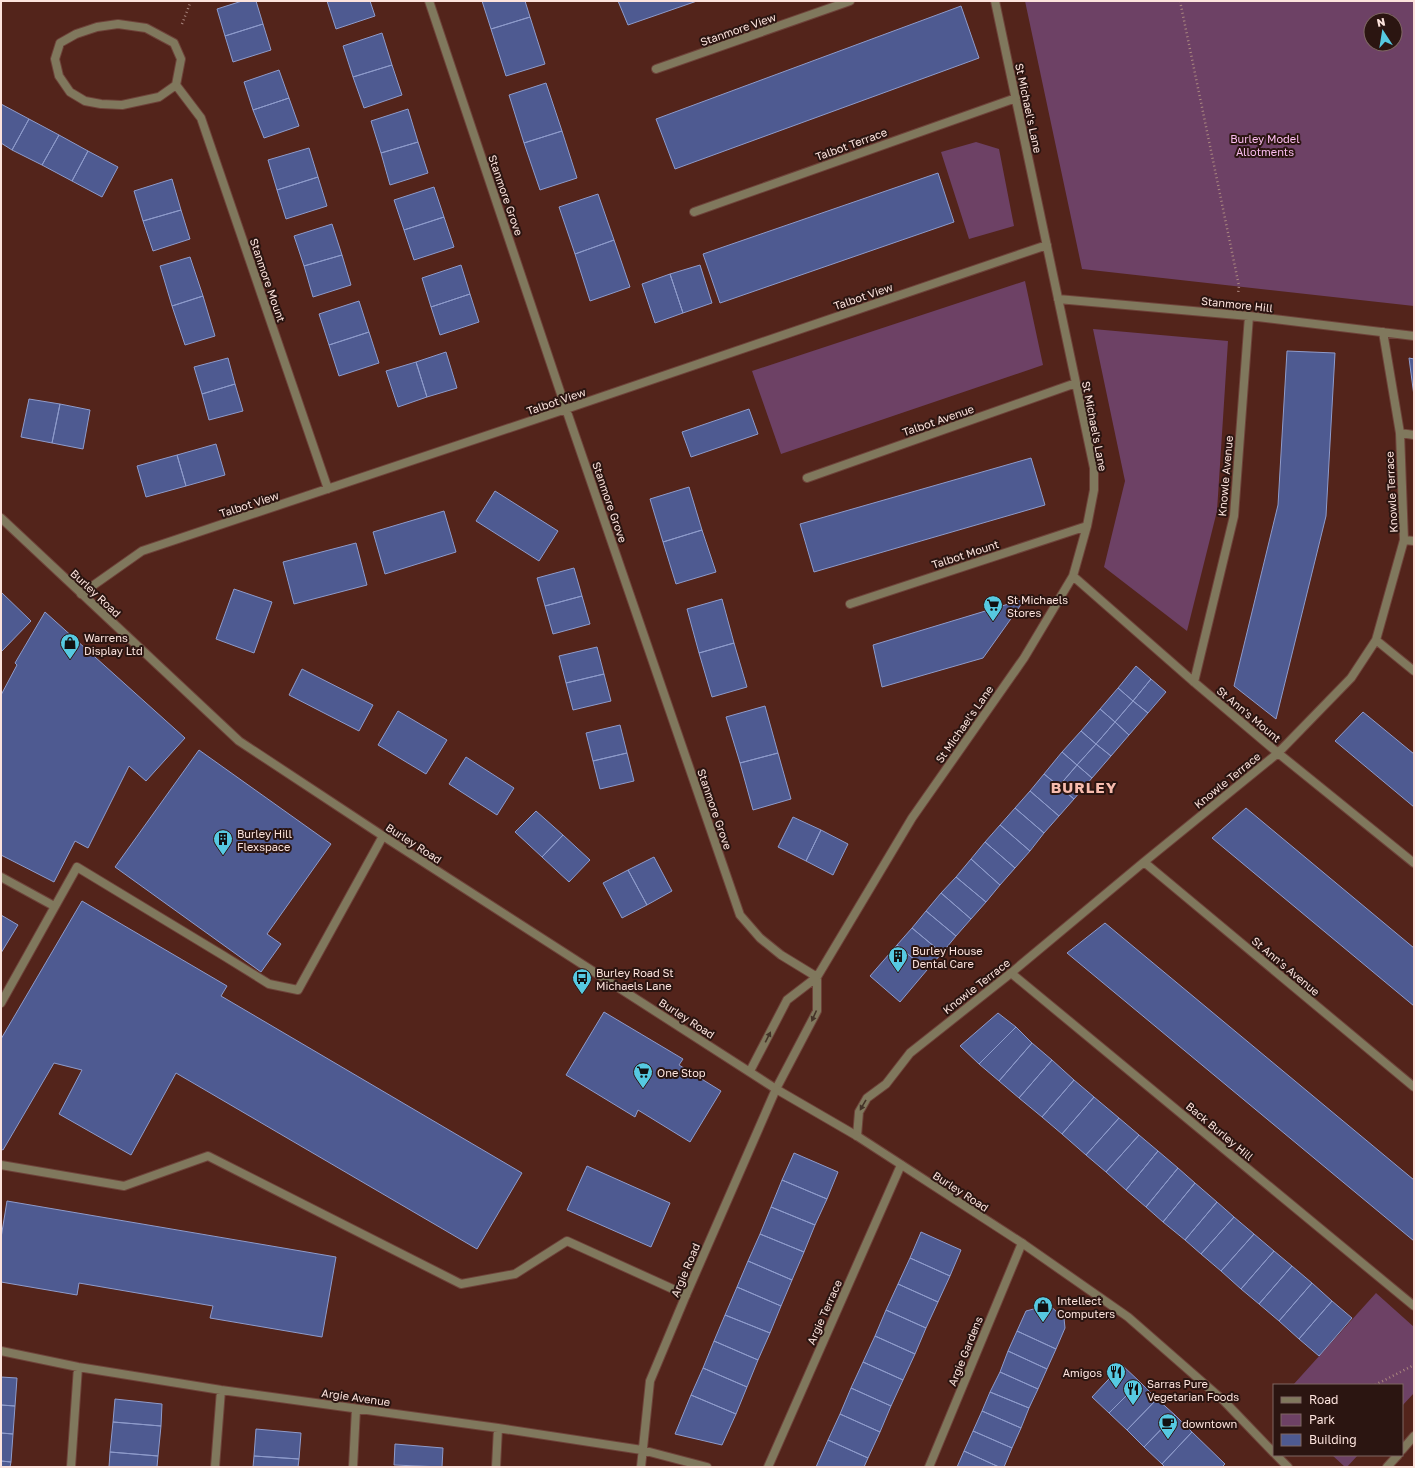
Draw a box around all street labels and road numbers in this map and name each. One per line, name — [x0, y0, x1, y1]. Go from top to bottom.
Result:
street label: Stanmore View — [698, 10, 778, 48]
street label: St Michael's Lane — [1013, 62, 1045, 154]
street label: Talbot Terrace — [813, 125, 889, 163]
street label: Stanmore Grove — [486, 153, 526, 237]
street label: Stanmore Mount — [248, 236, 288, 324]
street label: Talbot View — [832, 280, 894, 312]
street label: Stanmore Hill — [1200, 294, 1274, 314]
street label: St Michael's Lane — [1080, 380, 1110, 472]
street label: Talbot View — [525, 385, 587, 417]
street label: Talbot Avenue — [900, 402, 976, 438]
street label: Knowle Avenue — [1215, 435, 1235, 517]
street label: Knowle Terrace — [1382, 451, 1400, 533]
street label: Stanmore Grove — [590, 460, 630, 544]
street label: Talbot View — [218, 488, 280, 520]
street label: Talbot Mount — [930, 537, 1000, 571]
street label: Burley Road — [68, 567, 124, 619]
street label: St Michael's Lane — [932, 683, 996, 765]
street label: St Ann's Mount — [1214, 683, 1284, 745]
street label: Knowle Terrace — [1191, 749, 1263, 811]
street label: Stanmore Grove — [695, 767, 735, 851]
street label: Burley Road — [384, 820, 444, 866]
street label: St Ann's Avenue — [1249, 934, 1323, 998]
street label: Knowle Terrace — [940, 956, 1012, 1016]
street label: Burley Road — [657, 995, 717, 1041]
street label: Back Burley Hill — [1184, 1099, 1257, 1163]
street label: Burley Road — [931, 1168, 991, 1214]
street label: Argie Road — [668, 1241, 702, 1299]
street label: Argie Terrace — [804, 1278, 844, 1346]
street label: Argie Gardens — [945, 1314, 985, 1388]
street label: Argie Avenue — [321, 1386, 391, 1408]

